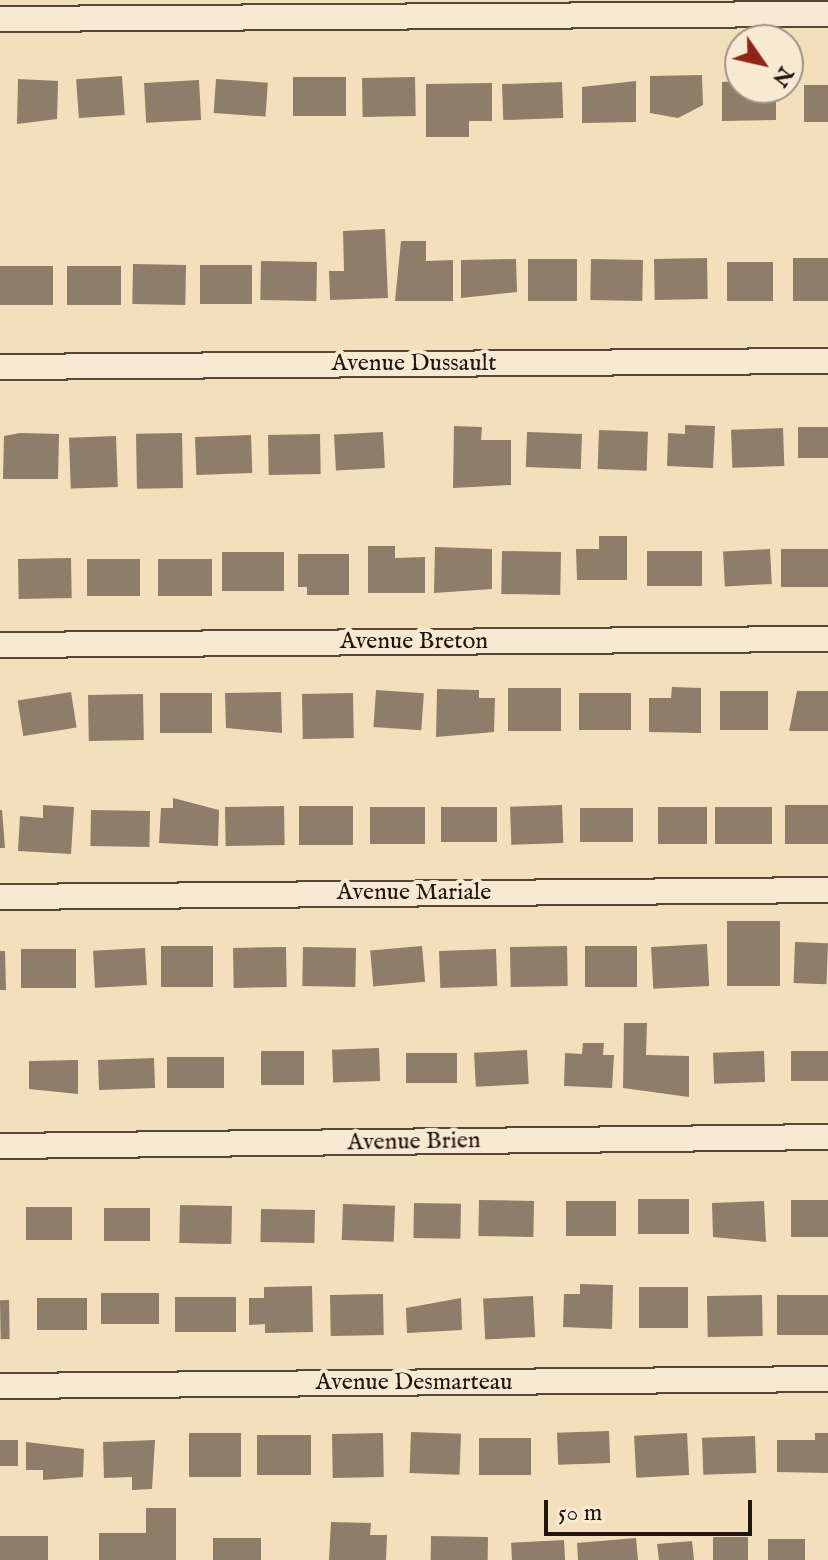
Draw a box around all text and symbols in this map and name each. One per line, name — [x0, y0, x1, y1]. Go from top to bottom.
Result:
north arrow — [724, 24, 804, 104]
text: N — [765, 61, 799, 92]
street label: Avenue Dussault — [332, 350, 496, 378]
street label: Avenue Breton — [340, 628, 488, 656]
street label: Avenue Mariale — [337, 879, 491, 907]
street label: Avenue Brien — [347, 1126, 481, 1158]
street label: Avenue Desmarteau — [315, 1369, 513, 1397]
scale bar — [548, 1484, 756, 1534]
text: 50 m — [558, 1498, 602, 1529]

